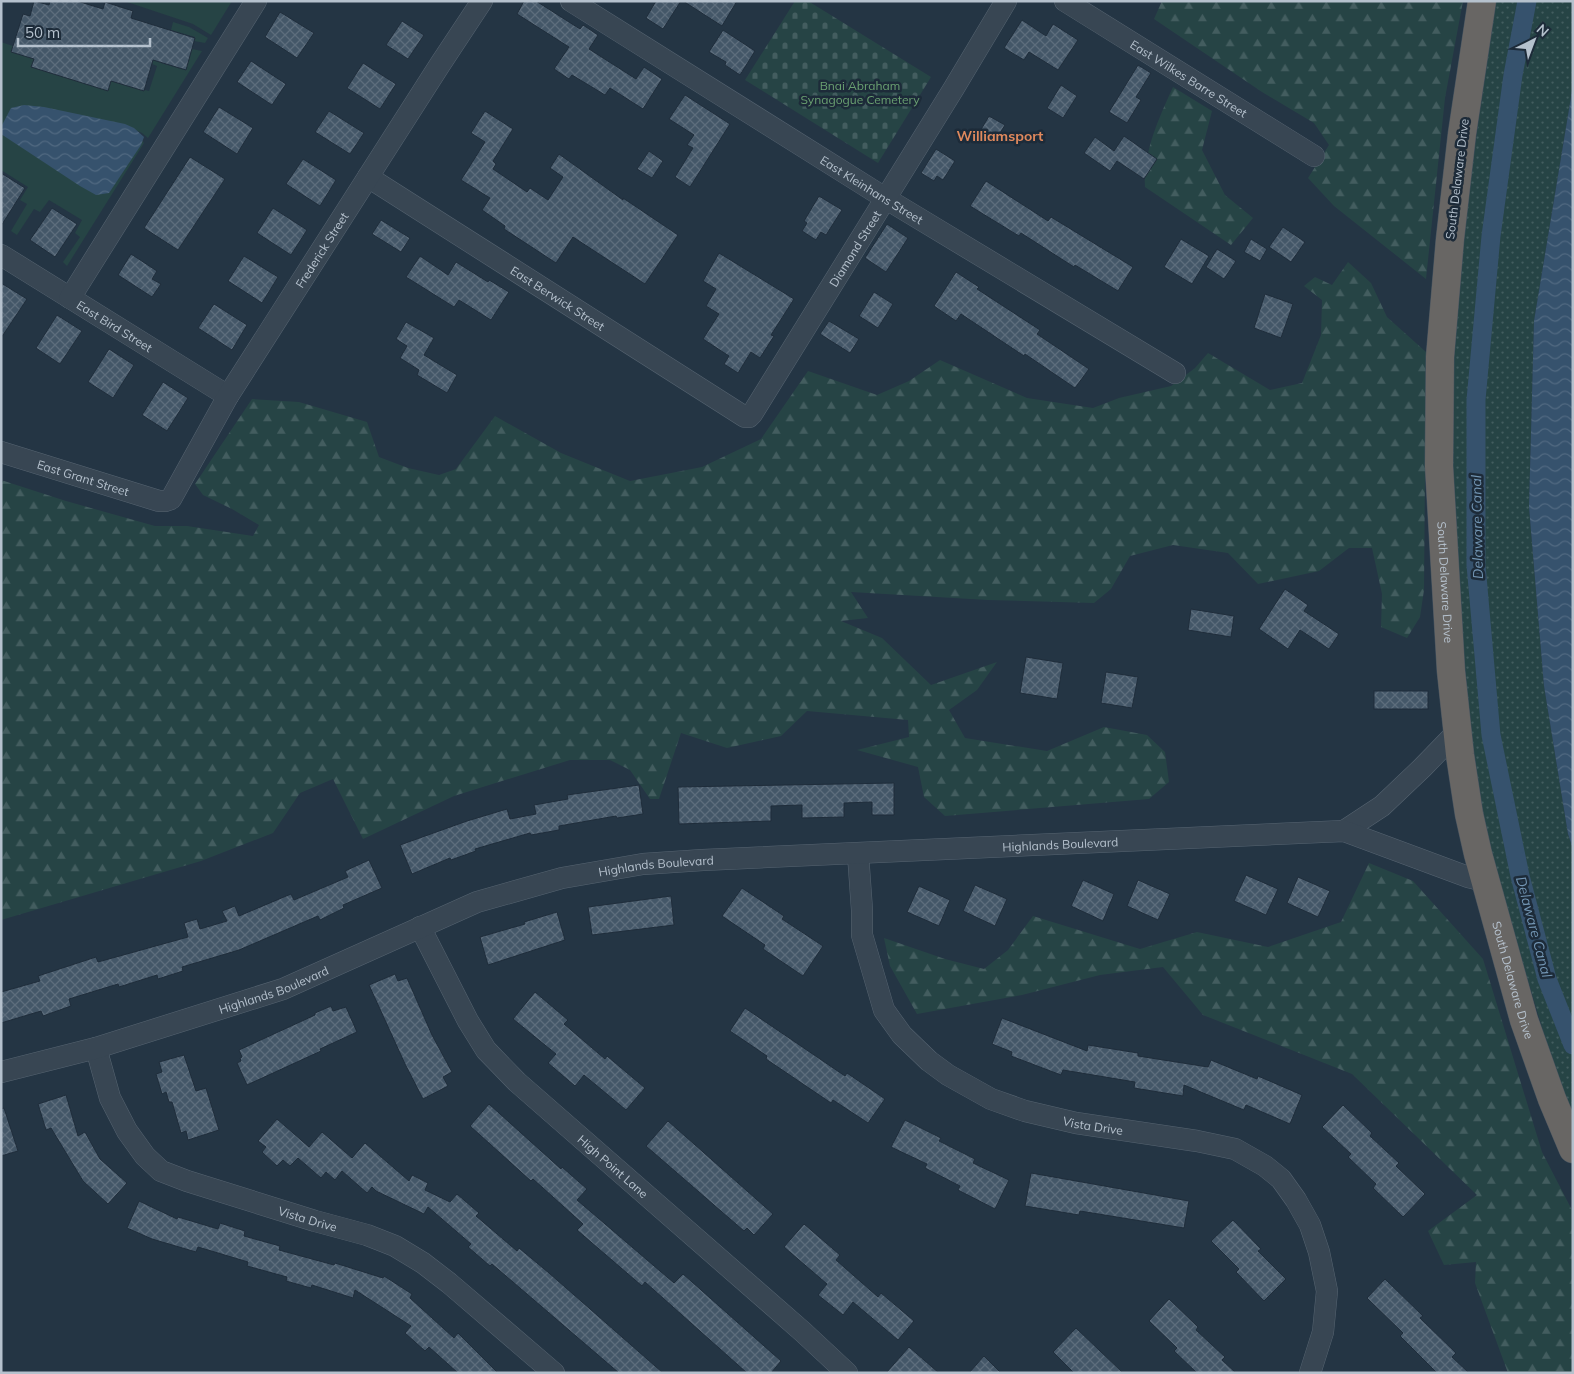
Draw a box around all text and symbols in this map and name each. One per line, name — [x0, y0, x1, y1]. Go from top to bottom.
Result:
scale bar — [18, 15, 150, 47]
north arrow — [1509, 15, 1559, 65]
text: N — [1533, 20, 1553, 41]
text: 50 m — [25, 23, 60, 42]
street label: East Wilkes Barre Street — [1128, 36, 1250, 120]
park label: Bnai Abraham Synagogue Cemetery — [800, 78, 920, 107]
street label: South Delaware Drive — [1442, 118, 1472, 240]
district label: Williamsport — [957, 127, 1044, 145]
street label: East Kleinhans Street — [818, 152, 926, 227]
street label: Diamond Street — [825, 207, 884, 289]
street label: Frederick Street — [292, 209, 351, 290]
street label: East Berwick Street — [508, 262, 608, 333]
street label: East Bird Street — [74, 297, 155, 355]
street label: East Grant Street — [35, 456, 131, 499]
water label: Delaware Canal — [1467, 474, 1487, 579]
street label: South Delaware Drive — [1435, 521, 1457, 643]
street label: Highlands Boulevard — [1002, 834, 1119, 854]
street label: Highlands Boulevard — [597, 852, 714, 879]
water label: Delaware Canal — [1512, 874, 1556, 980]
street label: South Delaware Drive — [1489, 920, 1538, 1041]
street label: Highlands Boulevard — [217, 962, 331, 1016]
street label: Vista Drive — [1061, 1113, 1124, 1137]
street label: High Point Lane — [575, 1131, 651, 1201]
street label: Vista Drive — [276, 1202, 339, 1234]

